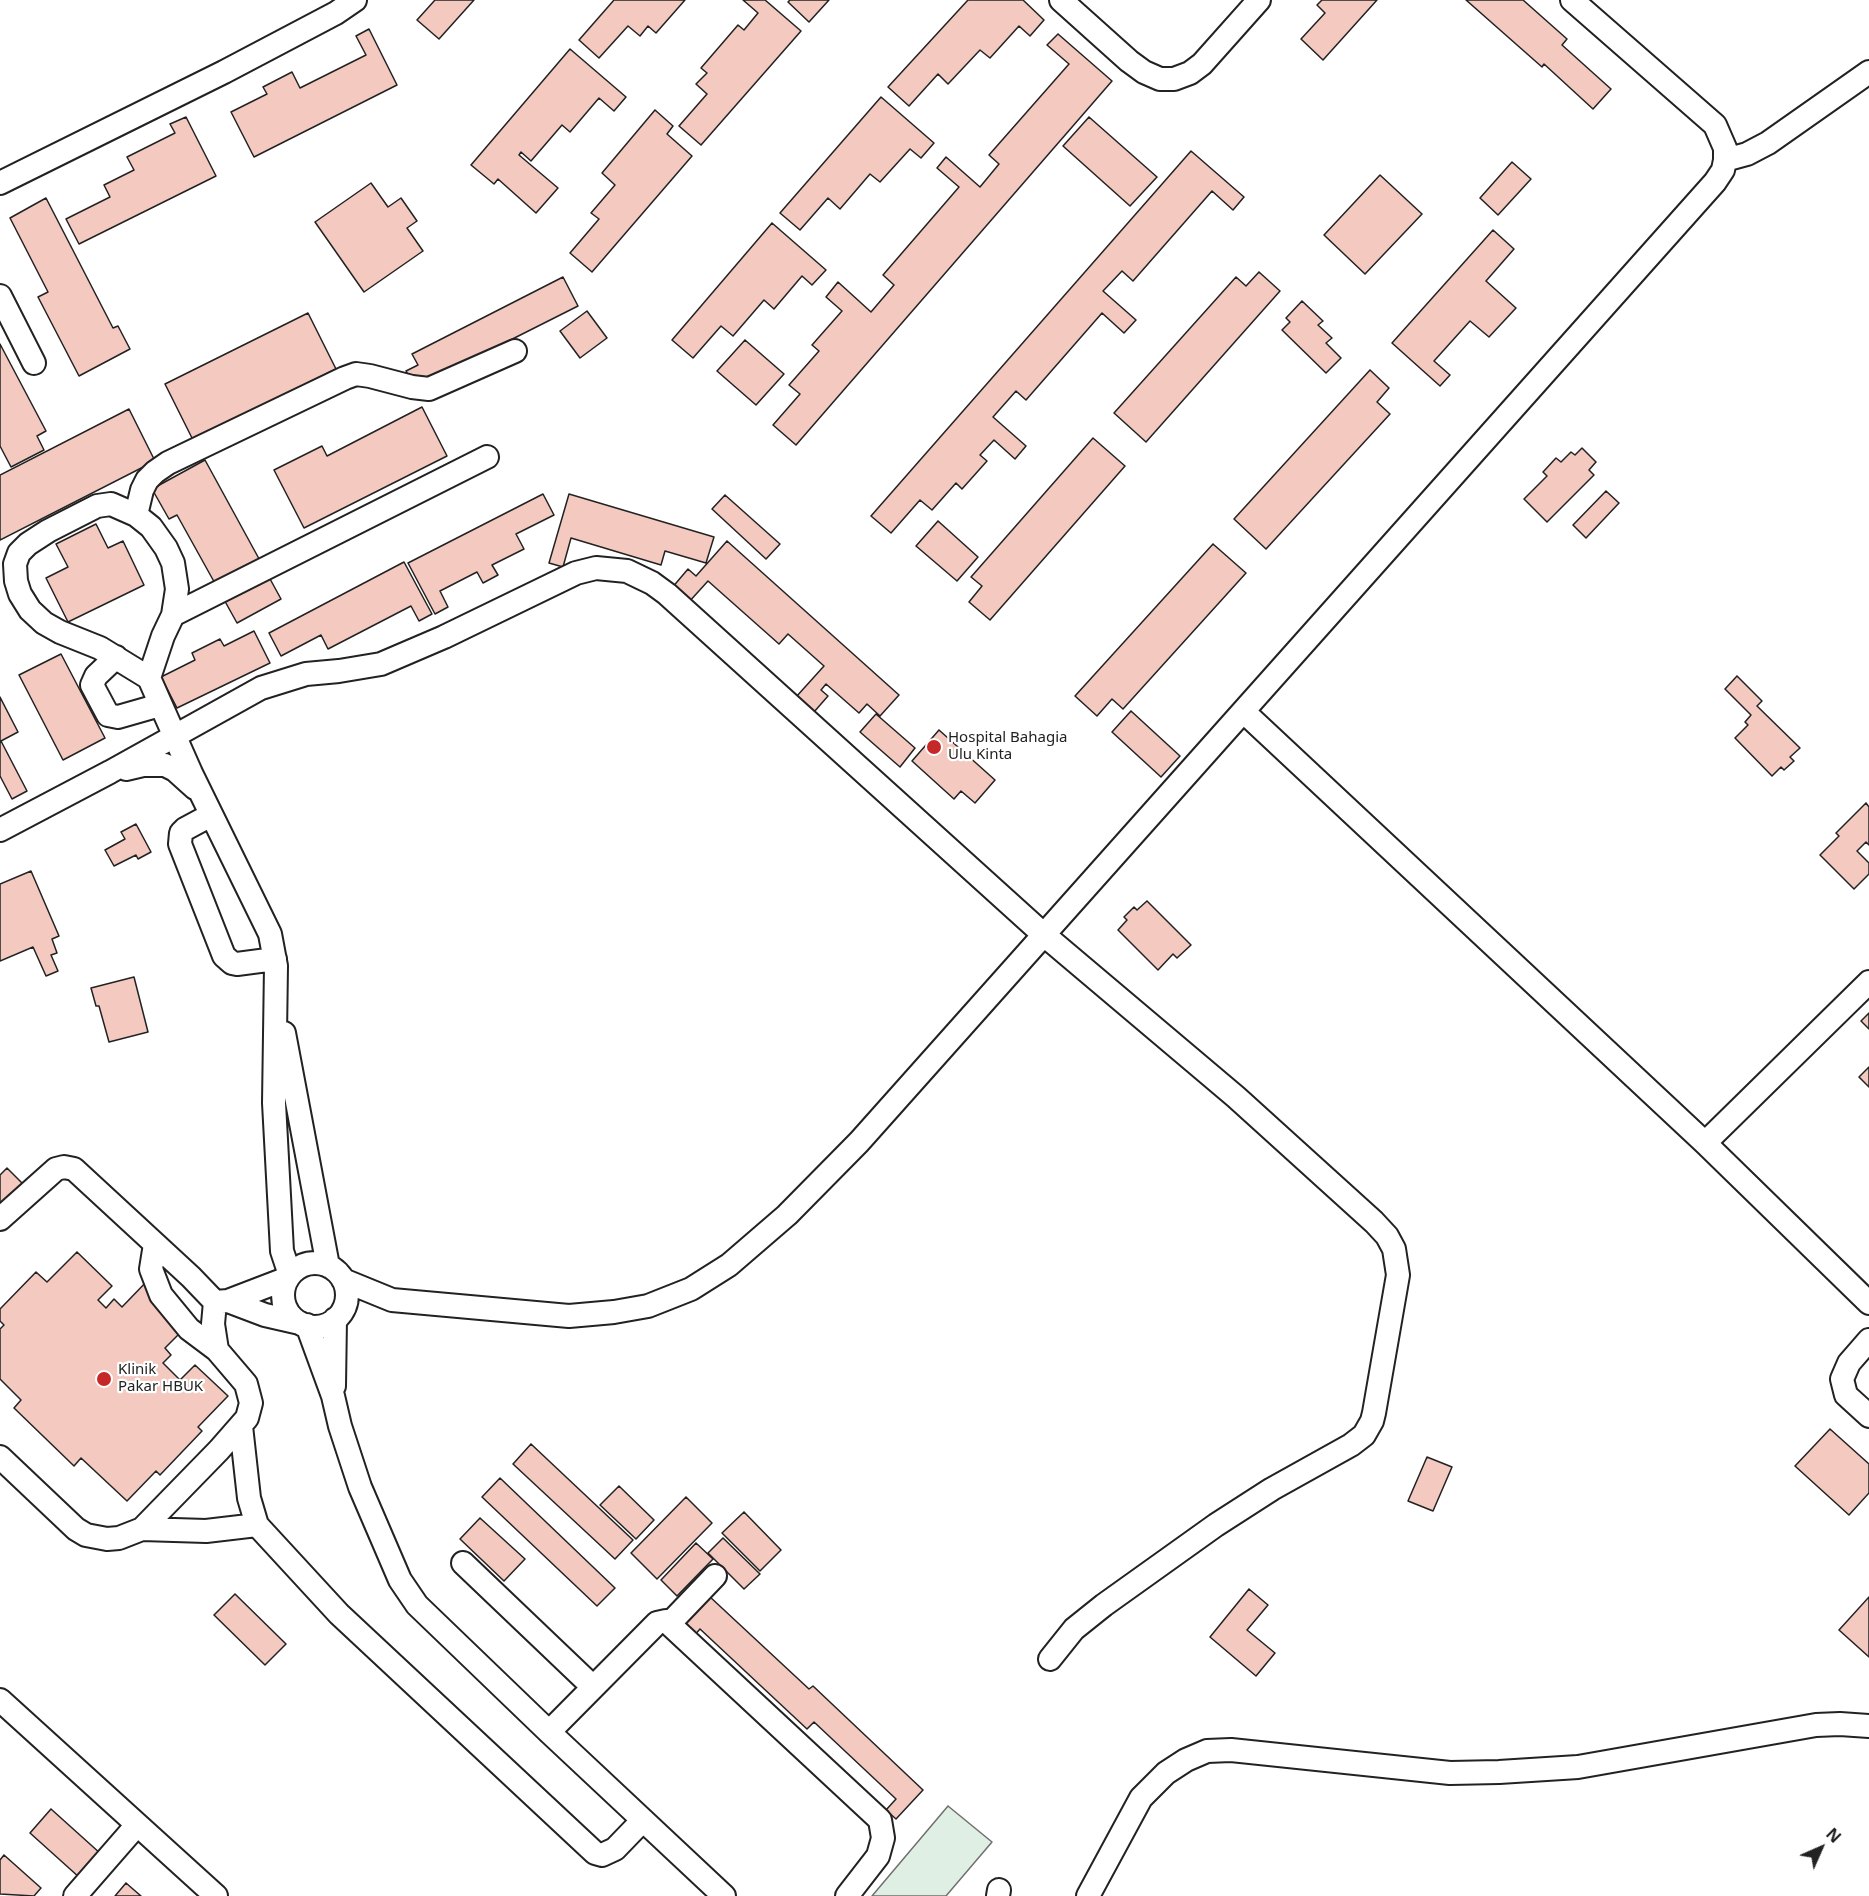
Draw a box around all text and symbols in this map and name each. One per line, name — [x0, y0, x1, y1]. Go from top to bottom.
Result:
place label: Hospital Bahagia Ulu Kinta — [948, 729, 1067, 764]
marker: Hospital Bahagia Ulu Kinta — [925, 738, 943, 756]
place label: Klinik Pakar HBUK — [118, 1361, 203, 1396]
marker: Klinik Pakar HBUK — [95, 1370, 113, 1388]
north arrow — [1791, 1818, 1851, 1878]
text: N — [1821, 1823, 1846, 1848]

